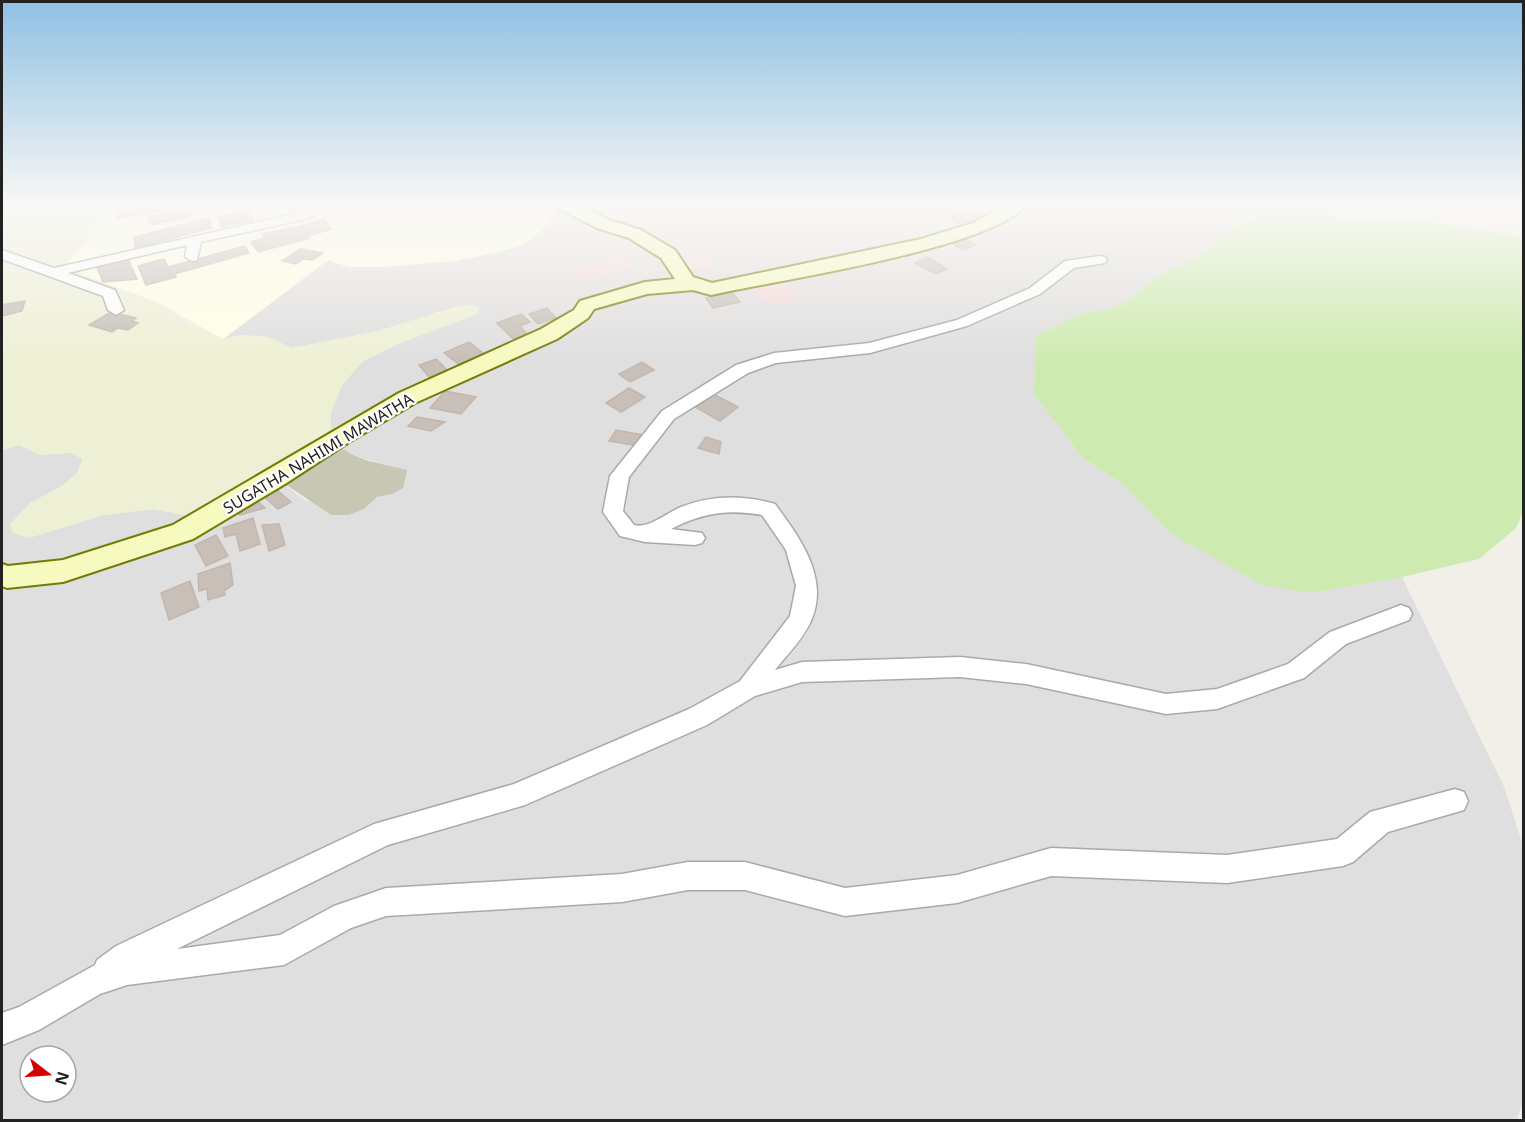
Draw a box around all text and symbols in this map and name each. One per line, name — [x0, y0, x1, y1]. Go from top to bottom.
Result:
street label: SUGATHA NAHIMI MAWATHA — [219, 387, 418, 519]
north arrow — [18, 1044, 78, 1104]
text: N — [50, 1069, 75, 1088]

